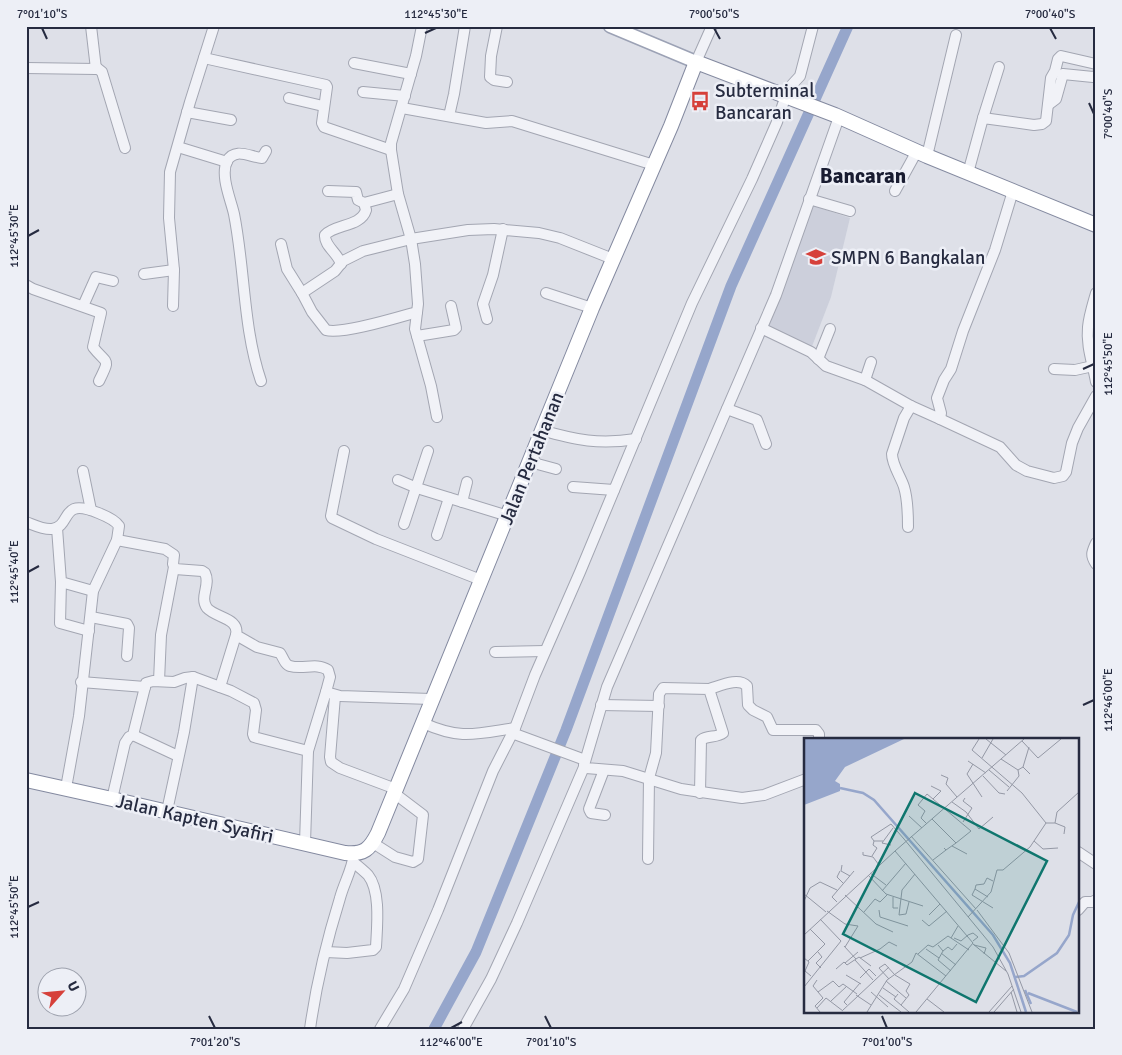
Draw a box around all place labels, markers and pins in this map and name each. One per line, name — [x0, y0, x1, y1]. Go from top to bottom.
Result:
place label: Subterminal Bancaran — [715, 79, 815, 125]
bus stop icon: Subterminal Bancaran — [689, 90, 711, 112]
school or university icon: SMPN 6 Bangkalan — [805, 246, 827, 268]
place label: SMPN 6 Bangkalan — [831, 246, 985, 270]

